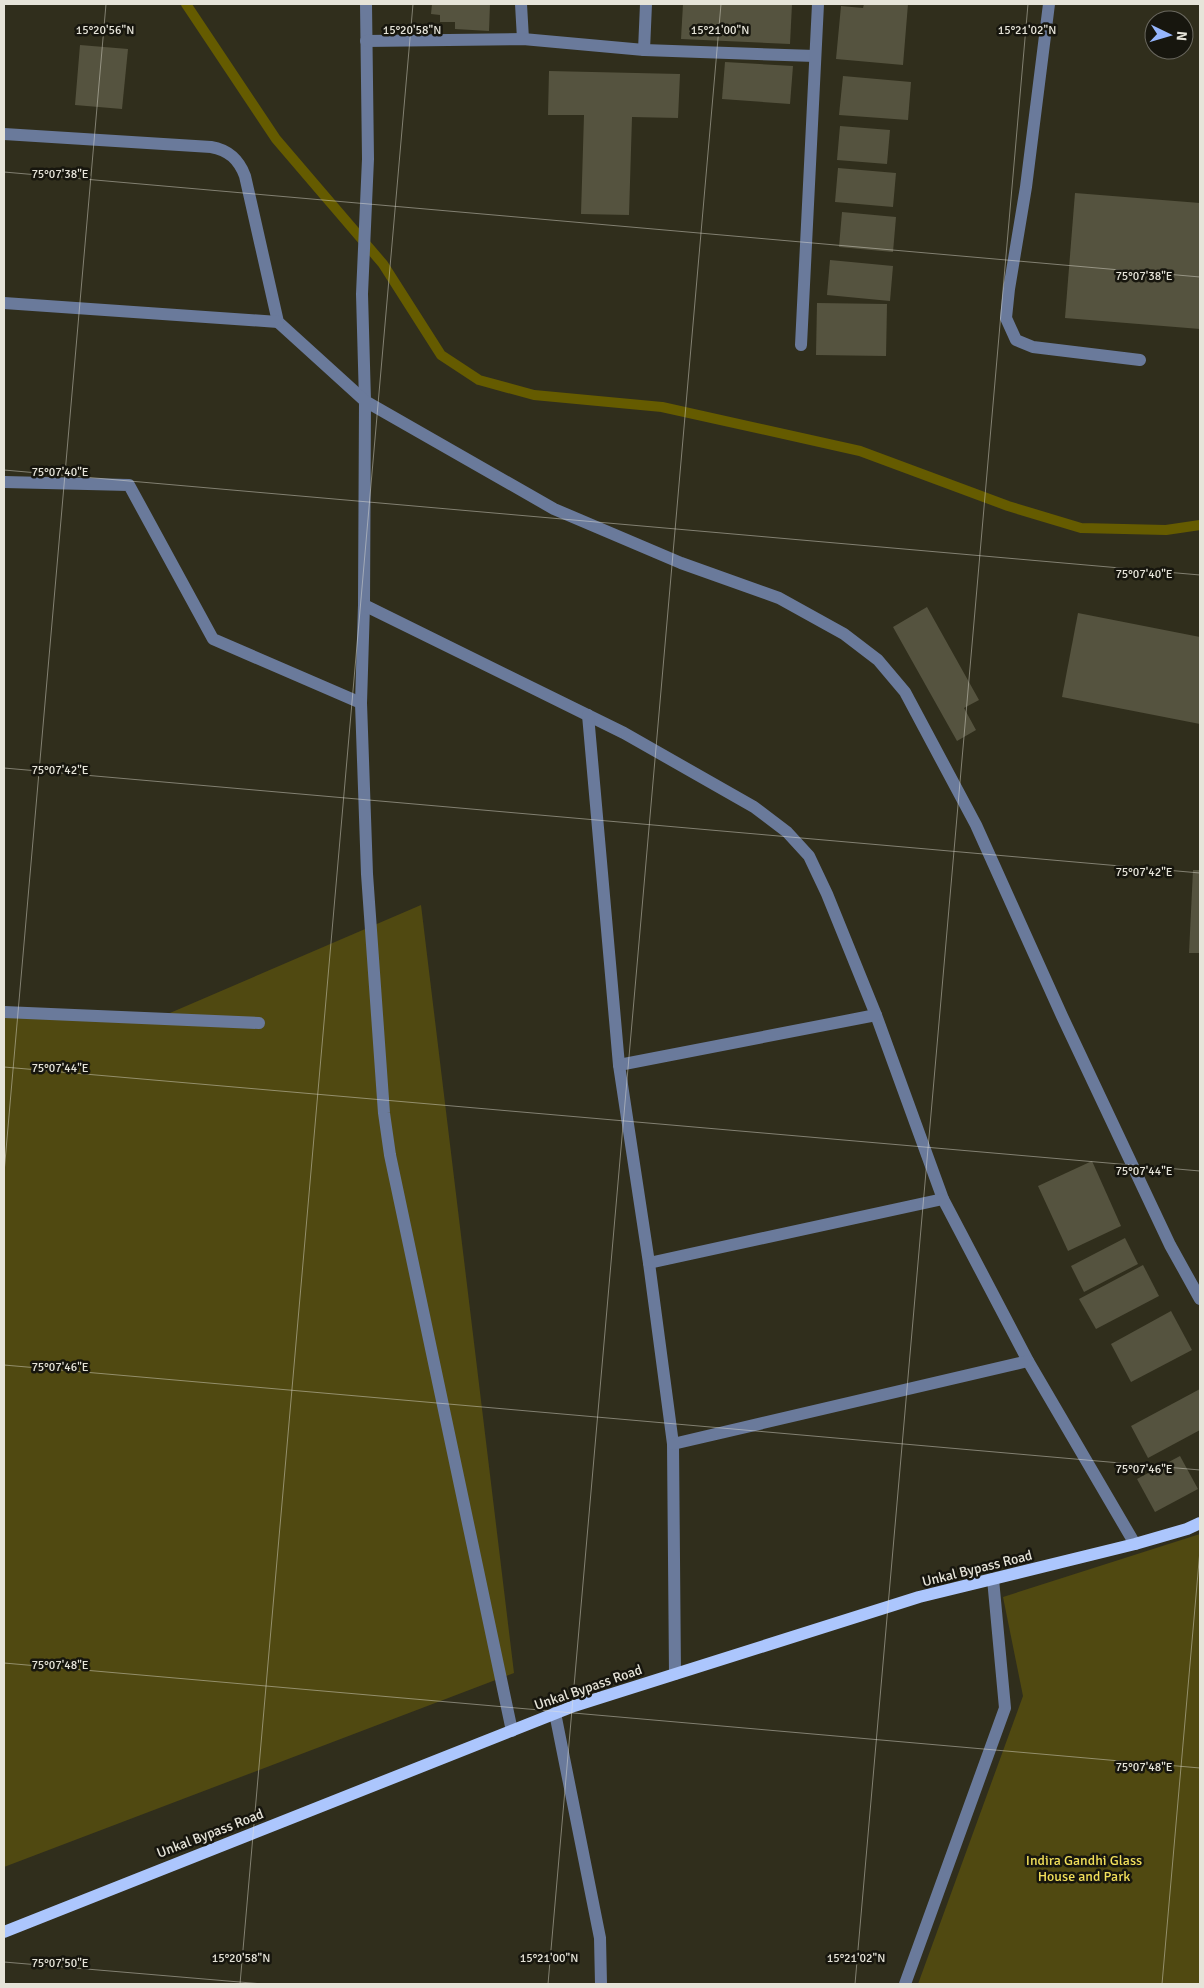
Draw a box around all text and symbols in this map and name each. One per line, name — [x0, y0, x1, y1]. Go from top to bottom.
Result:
north arrow — [1144, 10, 1194, 60]
text: 15°20'56"N — [76, 23, 134, 38]
text: 15°20'58"N — [383, 23, 441, 38]
text: 15°21'00"N — [691, 23, 749, 38]
text: 15°21'02"N — [998, 23, 1056, 38]
text: N — [1173, 30, 1190, 42]
text: 75°07'38"E — [31, 167, 89, 182]
text: 75°07'38"E — [1115, 269, 1173, 284]
text: 75°07'40"E — [31, 465, 89, 480]
text: 75°07'40"E — [1115, 567, 1173, 582]
text: 75°07'42"E — [31, 763, 89, 778]
text: 75°07'42"E — [1115, 865, 1173, 880]
text: 75°07'44"E — [31, 1061, 89, 1076]
text: 75°07'44"E — [1115, 1164, 1173, 1179]
text: 75°07'46"E — [31, 1360, 89, 1375]
text: 75°07'46"E — [1115, 1462, 1173, 1477]
street label: Unkal Bypass Road — [920, 1547, 1034, 1590]
text: 75°07'48"E — [31, 1658, 89, 1673]
street label: Unkal Bypass Road — [532, 1661, 644, 1714]
text: 75°07'48"E — [1115, 1760, 1173, 1775]
street label: Unkal Bypass Road — [154, 1805, 266, 1862]
park label: Indira Gandhi Glass House and Park — [1026, 1852, 1142, 1885]
text: 15°20'58"N — [212, 1951, 270, 1966]
text: 15°21'00"N — [520, 1951, 578, 1966]
text: 15°21'02"N — [827, 1951, 885, 1966]
text: 75°07'50"E — [31, 1956, 89, 1971]

